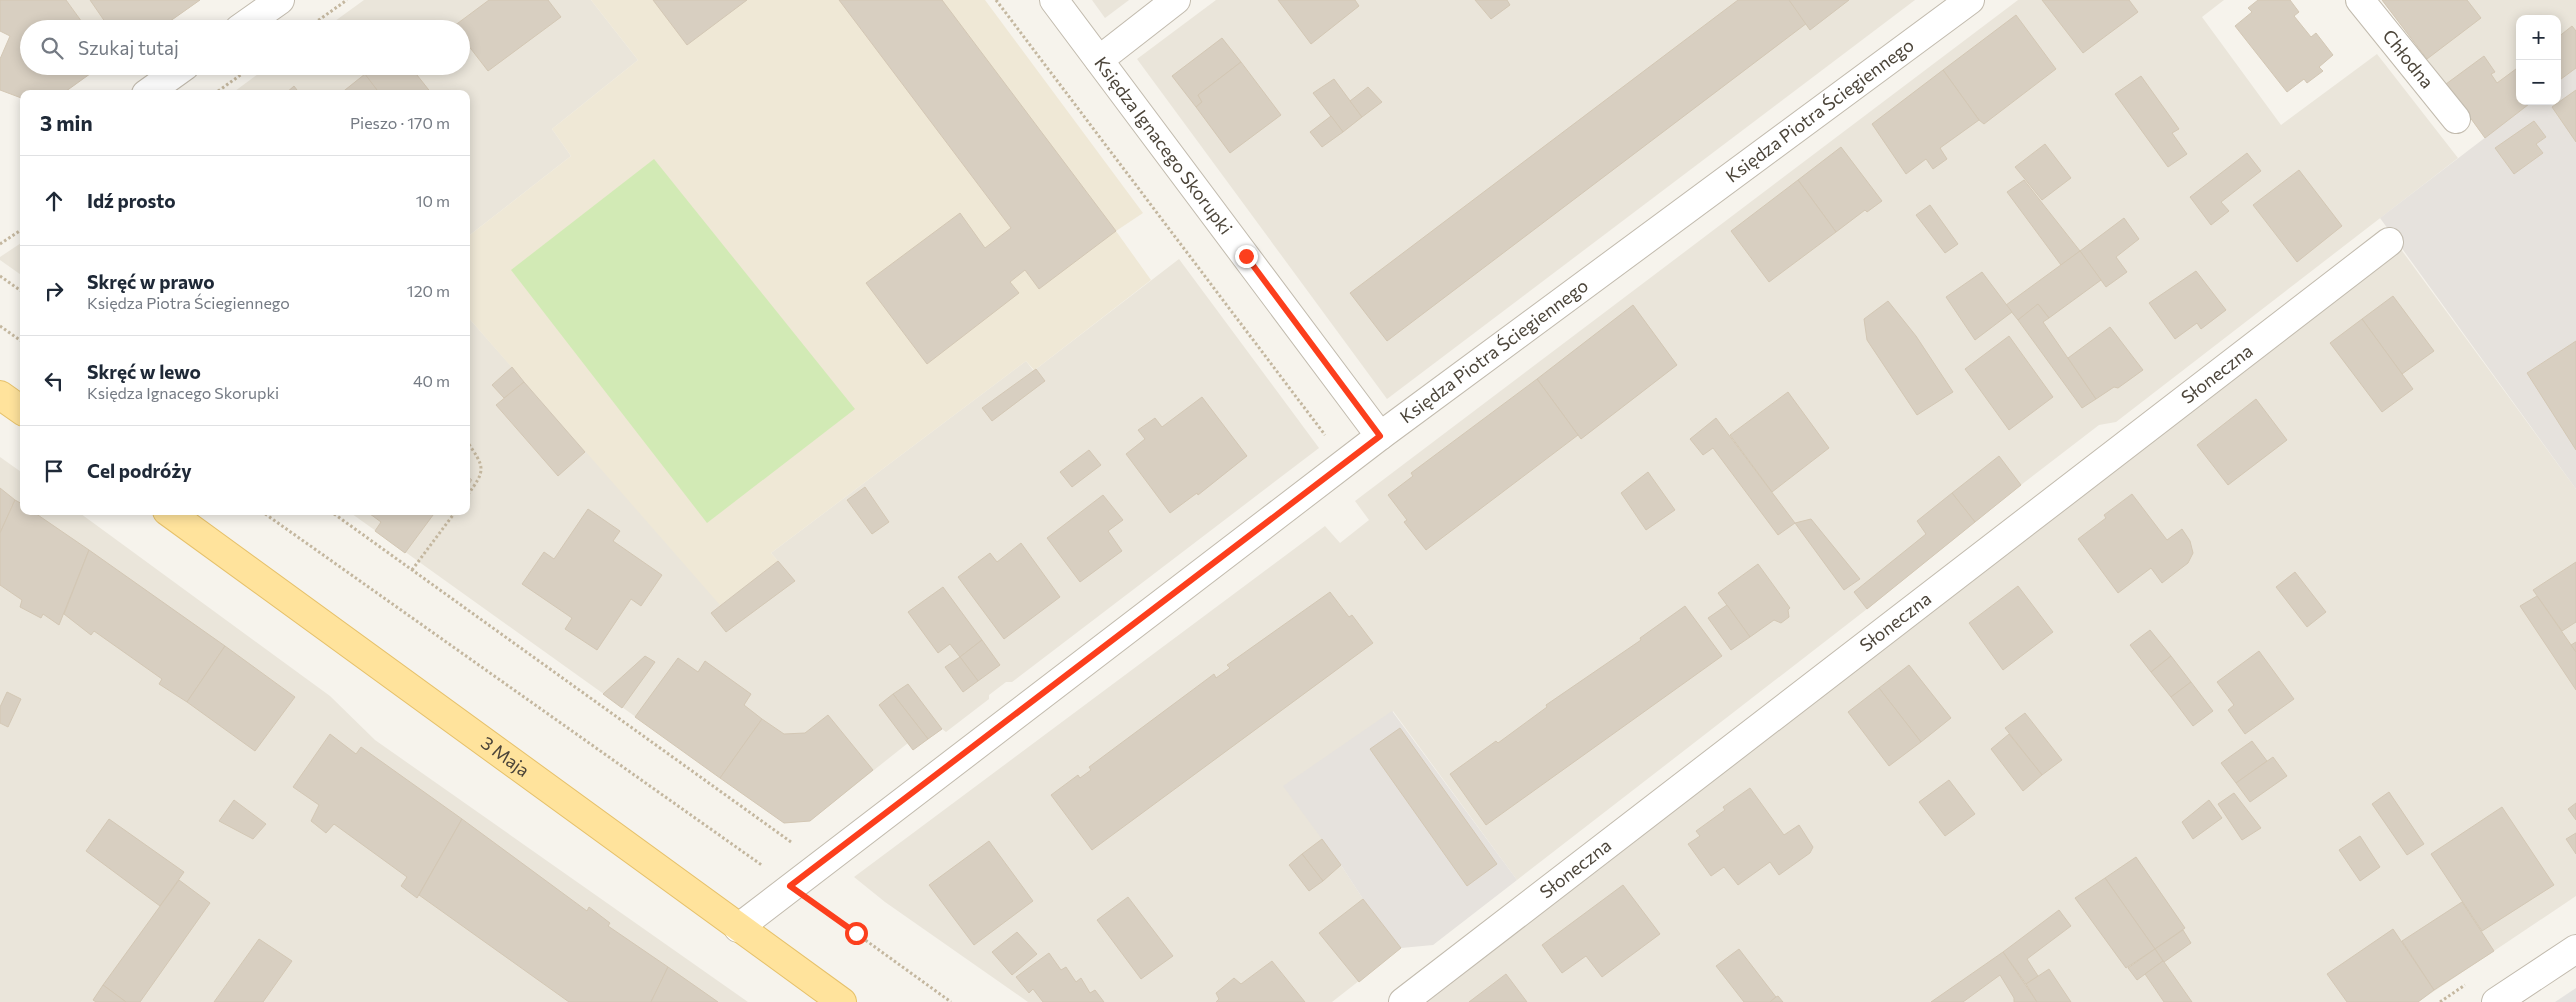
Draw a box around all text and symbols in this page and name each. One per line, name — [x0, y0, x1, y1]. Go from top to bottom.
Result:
map controls — [2516, 15, 2561, 105]
button: + — [2516, 15, 2561, 60]
search box — [20, 20, 470, 75]
street label: Chłodna — [2378, 25, 2439, 92]
street label: Księdza Piotra Ściegiennego — [1721, 33, 1918, 187]
icon: search — [38, 34, 66, 62]
text: Szukaj tutaj — [78, 36, 179, 59]
street label: Księdza Ignacego Skorupki — [1090, 52, 1237, 238]
button: − — [2516, 60, 2561, 105]
text: 3 min — [40, 110, 93, 135]
text: Pieszo · 170 m — [350, 113, 450, 132]
icon: ahead — [40, 187, 68, 215]
text: Idź prosto — [87, 189, 176, 212]
text: 10 m — [416, 191, 450, 210]
route end — [1235, 245, 1258, 268]
text: Skręć w prawo — [87, 270, 215, 293]
street label: Księdza Piotra Ściegiennego — [1395, 274, 1592, 427]
icon: right — [40, 277, 68, 305]
text: 120 m — [407, 281, 450, 300]
text: Księdza Piotra Ściegiennego — [87, 293, 290, 312]
street label: Słoneczna — [2177, 339, 2257, 408]
text: Skręć w lewo — [87, 360, 201, 383]
icon: left — [40, 367, 68, 395]
text: 40 m — [413, 371, 450, 390]
text: Księdza Ignacego Skorupki — [87, 383, 279, 402]
icon: arrive — [40, 457, 68, 485]
text: Cel podróży — [87, 459, 192, 482]
street label: Słoneczna — [1855, 587, 1935, 656]
street label: 3 Maja — [477, 731, 534, 781]
street label: Słoneczna — [1535, 834, 1615, 903]
route start — [845, 922, 868, 945]

